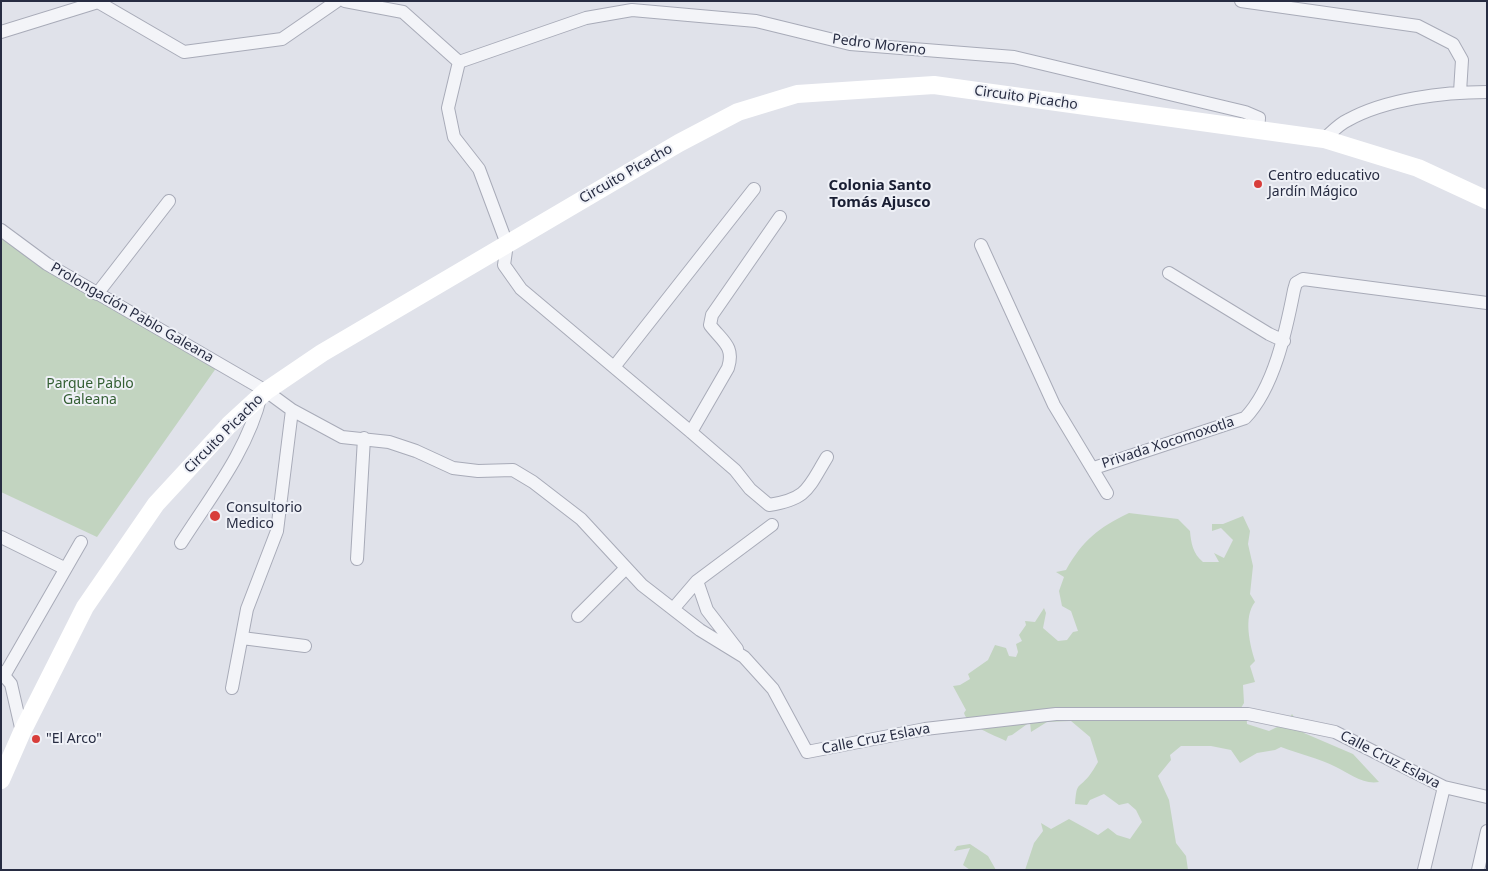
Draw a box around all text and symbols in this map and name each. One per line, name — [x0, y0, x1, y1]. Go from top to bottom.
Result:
street label: Pedro Moreno — [831, 31, 927, 59]
street label: Circuito Picacho — [973, 82, 1079, 114]
street label: Circuito Picacho — [577, 141, 675, 207]
place label: Centro educativo Jardín Mágico — [1268, 168, 1380, 200]
district label: Colonia Santo Tomás Ajusco — [829, 177, 931, 212]
marker: Centro educativo Jardín Mágico — [1252, 178, 1264, 190]
street label: Prolongación Pablo Galeana — [48, 259, 216, 367]
park label: Parque Pablo Galeana — [46, 376, 134, 408]
street label: Circuito Picacho — [181, 391, 267, 477]
street label: Privada Xocomoxotla — [1100, 414, 1236, 472]
place label: Consultorio Medico — [226, 500, 302, 532]
marker: Consultorio Medico — [208, 509, 222, 523]
street label: Calle Cruz Eslava — [820, 720, 932, 758]
street label: Calle Cruz Eslava — [1337, 728, 1443, 792]
place label: "El Arco" — [46, 731, 102, 747]
marker: "El Arco" — [30, 733, 42, 745]

